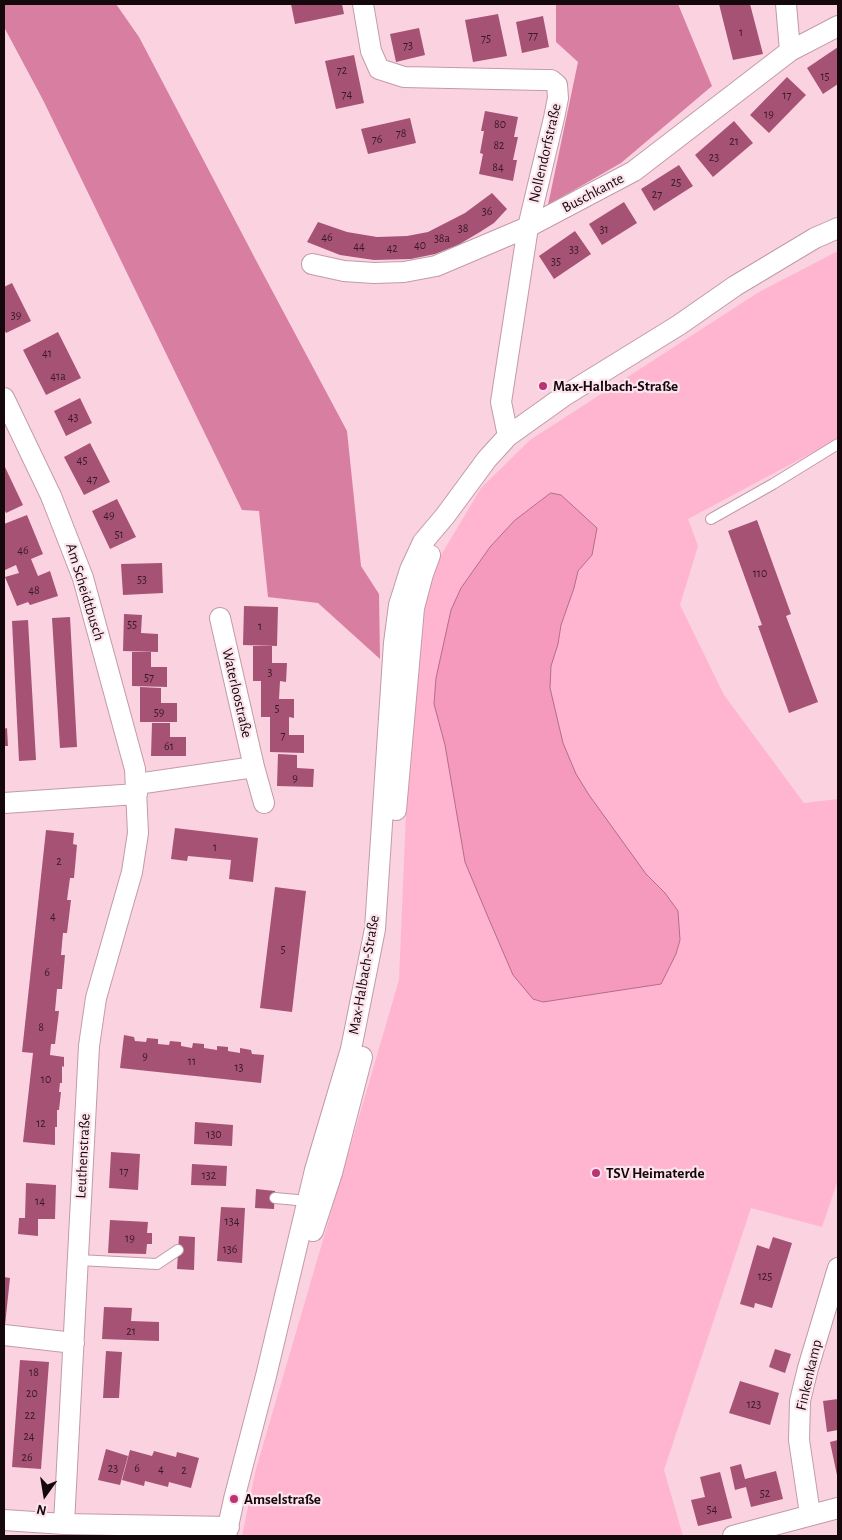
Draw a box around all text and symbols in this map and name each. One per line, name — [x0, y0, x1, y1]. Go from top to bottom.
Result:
house number: 1 — [739, 25, 743, 39]
house number: 77 — [528, 28, 538, 42]
house number: 75 — [481, 31, 491, 45]
house number: 73 — [403, 38, 413, 52]
house number: 72 — [337, 63, 347, 77]
house number: 15 — [820, 69, 830, 83]
house number: 74 — [342, 87, 352, 101]
house number: 17 — [782, 88, 792, 102]
street label: Nollendorfstraße — [525, 102, 565, 204]
house number: 19 — [764, 107, 774, 121]
house number: 80 — [494, 117, 506, 131]
house number: 78 — [396, 126, 406, 140]
house number: 76 — [372, 132, 382, 146]
house number: 21 — [729, 134, 739, 148]
house number: 82 — [493, 138, 505, 152]
house number: 23 — [709, 150, 719, 164]
house number: 84 — [492, 160, 504, 174]
street label: Buschkante — [559, 169, 627, 217]
house number: 25 — [671, 175, 681, 189]
house number: 27 — [652, 187, 662, 201]
house number: 36 — [482, 204, 492, 218]
house number: 38 — [458, 221, 468, 235]
house number: 31 — [599, 222, 609, 236]
house number: 46 — [321, 230, 333, 244]
house number: 38a — [434, 231, 450, 245]
house number: 40 — [414, 238, 426, 252]
house number: 44 — [353, 239, 365, 253]
house number: 42 — [386, 241, 398, 255]
house number: 33 — [569, 242, 579, 256]
house number: 35 — [551, 254, 561, 268]
house number: 39 — [11, 308, 21, 322]
house number: 41 — [42, 346, 52, 360]
house number: 41a — [50, 369, 66, 383]
place label: Max-Halbach-Straße — [553, 377, 678, 395]
marker: Max-Halbach-Straße — [537, 380, 549, 392]
house number: 43 — [68, 410, 78, 424]
house number: 45 — [77, 453, 87, 467]
house number: 47 — [87, 472, 97, 486]
house number: 49 — [103, 508, 115, 522]
house number: 51 — [114, 527, 124, 541]
street label: Am Scheidtbusch — [62, 541, 108, 643]
house number: 46 — [17, 543, 29, 557]
house number: 110 — [753, 566, 767, 580]
house number: 53 — [137, 572, 147, 586]
house number: 48 — [28, 583, 40, 597]
house number: 55 — [127, 617, 137, 631]
house number: 1 — [258, 619, 262, 633]
street label: Waterloostraße — [218, 646, 256, 740]
house number: 3 — [268, 665, 272, 679]
house number: 57 — [144, 670, 154, 684]
house number: 5 — [274, 701, 280, 715]
house number: 59 — [154, 705, 164, 719]
house number: 7 — [280, 728, 286, 742]
house number: 61 — [164, 739, 174, 753]
house number: 9 — [292, 771, 298, 785]
house number: 1 — [213, 840, 217, 854]
house number: 2 — [56, 854, 62, 868]
house number: 4 — [50, 909, 56, 923]
street label: Max-Halbach-Straße — [345, 914, 383, 1036]
house number: 5 — [280, 942, 286, 956]
house number: 6 — [44, 965, 50, 979]
house number: 8 — [38, 1020, 44, 1034]
house number: 9 — [142, 1049, 148, 1063]
house number: 11 — [188, 1054, 196, 1068]
house number: 13 — [234, 1060, 244, 1074]
house number: 10 — [41, 1072, 51, 1086]
street label: Leuthenstraße — [72, 1113, 94, 1199]
house number: 12 — [36, 1116, 46, 1130]
house number: 130 — [206, 1127, 222, 1141]
house number: 17 — [119, 1164, 129, 1178]
place label: TSV Heimaterde — [606, 1164, 705, 1182]
marker: TSV Heimaterde — [590, 1167, 602, 1179]
house number: 132 — [202, 1168, 216, 1182]
house number: 14 — [35, 1194, 45, 1208]
house number: 134 — [225, 1214, 239, 1228]
house number: 19 — [125, 1231, 135, 1245]
house number: 136 — [223, 1242, 237, 1256]
house number: 125 — [758, 1269, 772, 1283]
house number: 21 — [126, 1324, 136, 1338]
street label: Finkenkamp — [792, 1338, 826, 1412]
house number: 18 — [29, 1365, 39, 1379]
house number: 20 — [26, 1386, 38, 1400]
house number: 123 — [747, 1397, 761, 1411]
house number: 22 — [25, 1408, 35, 1422]
house number: 24 — [23, 1429, 35, 1443]
house number: 26 — [21, 1450, 33, 1464]
house number: 23 — [108, 1461, 118, 1475]
house number: 6 — [134, 1461, 140, 1475]
house number: 4 — [158, 1462, 164, 1476]
house number: 2 — [181, 1463, 187, 1477]
north arrow — [20, 1470, 70, 1520]
house number: 52 — [760, 1486, 770, 1500]
place label: Amselstraße — [244, 1490, 321, 1508]
marker: Amselstraße — [228, 1493, 240, 1505]
text: N — [35, 1502, 48, 1518]
house number: 54 — [707, 1502, 717, 1516]

